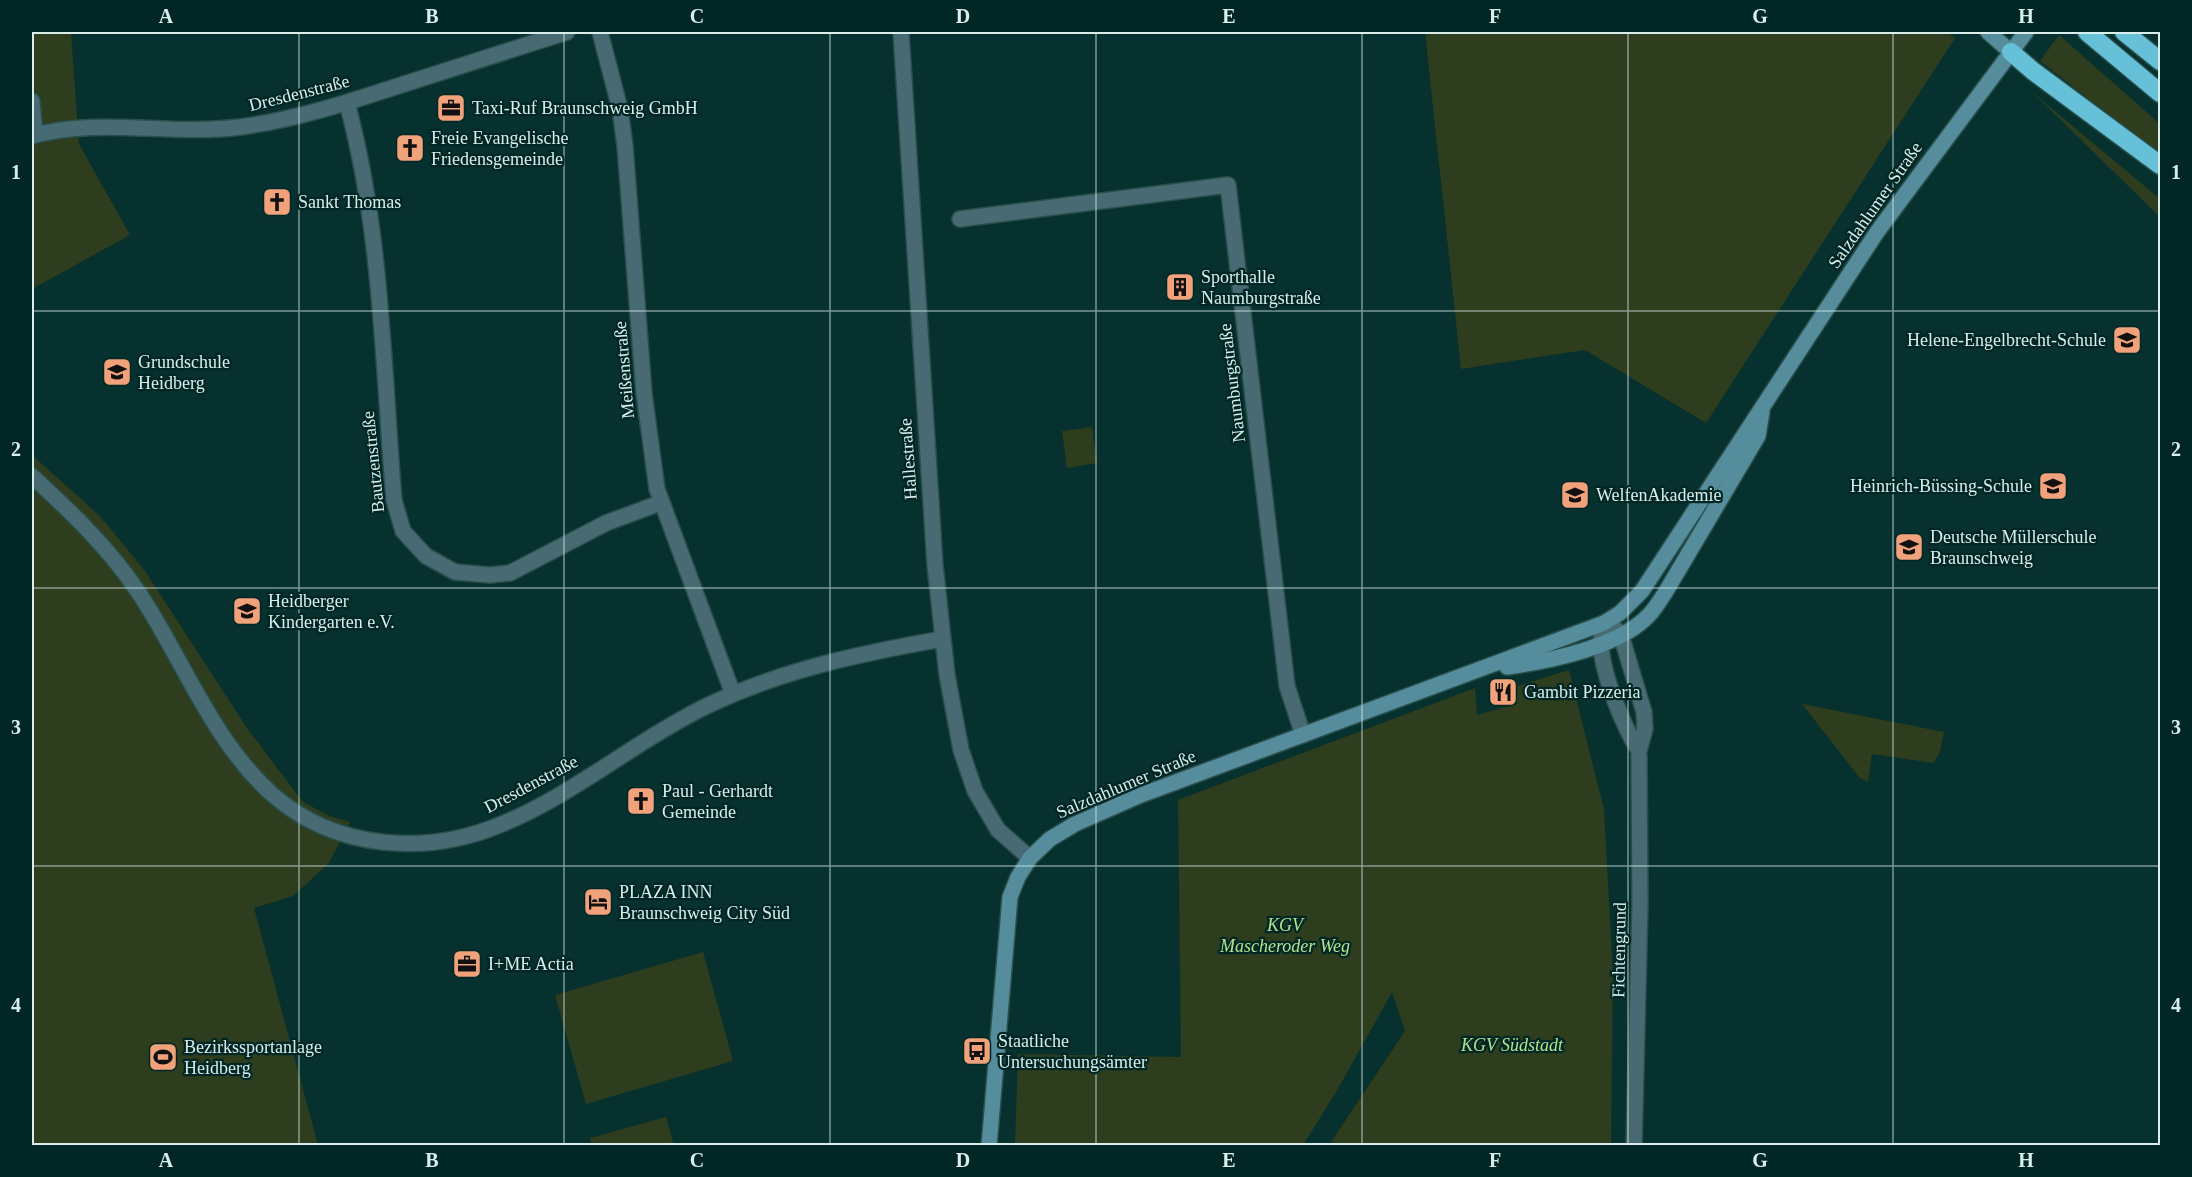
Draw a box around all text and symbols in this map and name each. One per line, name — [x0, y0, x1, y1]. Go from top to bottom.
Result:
text: A — [159, 5, 174, 27]
text: B — [425, 5, 439, 27]
text: C — [690, 5, 704, 27]
text: D — [956, 5, 970, 27]
text: E — [1222, 5, 1236, 27]
text: F — [1489, 5, 1501, 27]
text: G — [1752, 5, 1768, 27]
text: H — [2018, 5, 2034, 27]
street label: Dresdenstraße — [247, 71, 351, 115]
office icon: Taxi-Ruf Braunschweig GmbH — [435, 92, 467, 124]
place label: Taxi-Ruf Braunschweig GmbH — [472, 98, 698, 118]
place label: Freie Evangelische Friedensgemeinde — [431, 128, 568, 169]
church icon: Freie Evangelische Friedensgemeinde — [394, 132, 426, 164]
street label: Salzdahlumer Straße — [1824, 138, 1926, 272]
text: 1 — [11, 161, 21, 183]
text: 1 — [2171, 161, 2181, 183]
church icon: Sankt Thomas — [261, 186, 293, 218]
place label: Sankt Thomas — [298, 192, 401, 212]
place label: Sporthalle Naumburgstraße — [1201, 267, 1321, 308]
building icon: Sporthalle Naumburgstraße — [1164, 271, 1196, 303]
street label: Meißenstraße — [610, 320, 638, 420]
street label: Naumburgstraße — [1215, 322, 1249, 444]
school or university icon: Helene-Engelbrecht-Schule — [2111, 324, 2143, 356]
place label: Helene-Engelbrecht-Schule — [1907, 330, 2106, 350]
place label: Grundschule Heidberg — [138, 352, 230, 393]
school or university icon: Grundschule Heidberg — [101, 356, 133, 388]
street label: Bautzenstraße — [358, 410, 388, 514]
street label: Hallestraße — [895, 417, 921, 501]
text: 2 — [11, 438, 21, 460]
text: 2 — [2171, 438, 2181, 460]
school or university icon: Heinrich-Büssing-Schule — [2037, 470, 2069, 502]
place label: Heinrich-Büssing-Schule — [1850, 476, 2032, 496]
school or university icon: WelfenAkademie — [1559, 479, 1591, 511]
place label: WelfenAkademie — [1596, 485, 1722, 505]
place label: Deutsche Müllerschule Braunschweig — [1930, 527, 2096, 568]
school or university icon: Deutsche Müllerschule Braunschweig — [1893, 531, 1925, 563]
place label: Heidberger Kindergarten e.V. — [268, 591, 395, 632]
school or university icon: Heidberger Kindergarten e.V. — [231, 595, 263, 627]
restaurant icon: Gambit Pizzeria — [1487, 676, 1519, 708]
place label: Gambit Pizzeria — [1524, 682, 1640, 702]
text: 3 — [11, 716, 21, 738]
text: 3 — [2171, 716, 2181, 738]
street label: Salzdahlumer Straße — [1053, 746, 1199, 822]
street label: Dresdenstraße — [481, 751, 581, 817]
place label: Paul - Gerhardt Gemeinde — [662, 781, 773, 822]
church icon: Paul - Gerhardt Gemeinde — [625, 785, 657, 817]
place label: PLAZA INN Braunschweig City Süd — [619, 882, 790, 923]
hotel icon: PLAZA INN Braunschweig City Süd — [582, 886, 614, 918]
street label: Fichtengrund — [1608, 902, 1630, 998]
park label: KGV Mascheroder Weg — [1219, 915, 1350, 956]
office icon: I+ME Actia — [451, 948, 483, 980]
place label: I+ME Actia — [488, 954, 574, 974]
text: 4 — [11, 994, 21, 1016]
text: 4 — [2171, 994, 2181, 1016]
place label: Staatliche Untersuchungsämter — [998, 1031, 1147, 1072]
bus stop icon: Staatliche Untersuchungsämter — [961, 1035, 993, 1067]
park label: KGV Südstadt — [1460, 1035, 1564, 1055]
place label: Bezirkssportanlage Heidberg — [184, 1037, 322, 1078]
sports icon: Bezirkssportanlage Heidberg — [147, 1041, 179, 1073]
text: A — [159, 1149, 174, 1171]
text: B — [425, 1149, 439, 1171]
text: C — [690, 1149, 704, 1171]
text: D — [956, 1149, 970, 1171]
text: E — [1222, 1149, 1236, 1171]
text: F — [1489, 1149, 1501, 1171]
text: G — [1752, 1149, 1768, 1171]
text: H — [2018, 1149, 2034, 1171]

